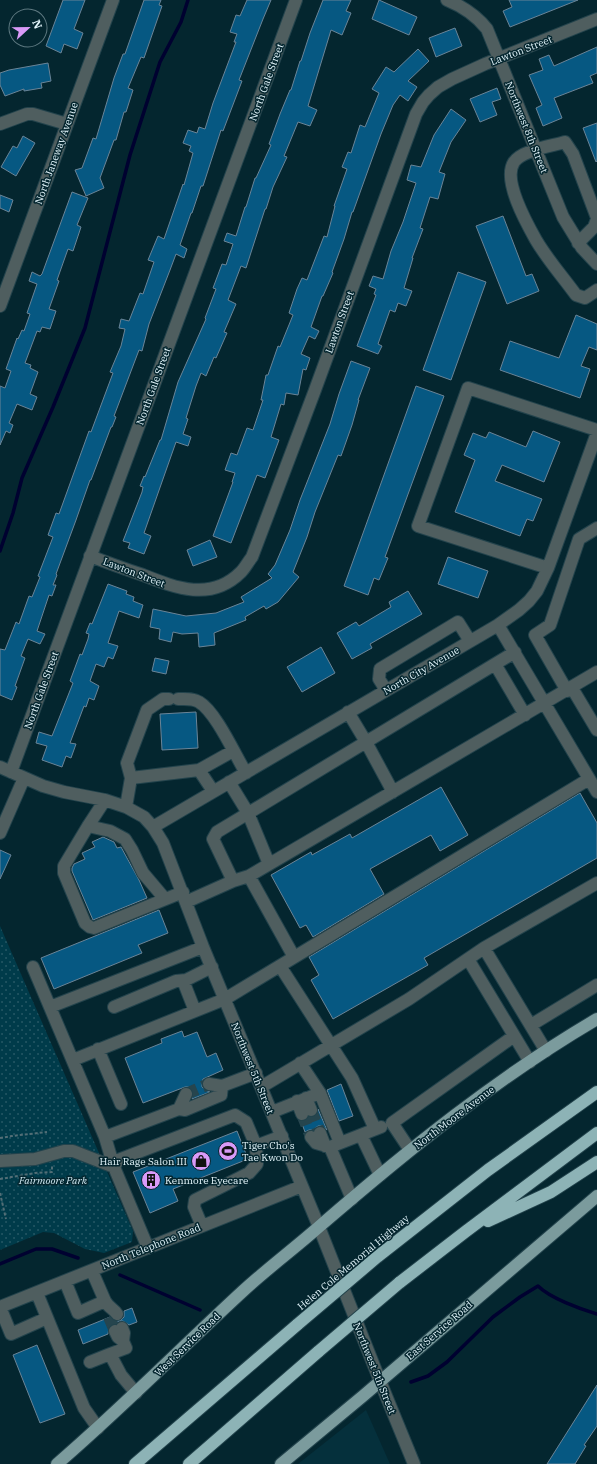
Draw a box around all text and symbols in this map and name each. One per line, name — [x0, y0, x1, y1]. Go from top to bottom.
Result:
north arrow — [8, 8, 48, 48]
text: N — [29, 18, 46, 31]
street label: Lawton Street — [488, 33, 554, 68]
street label: North Gale Street — [246, 41, 287, 123]
street label: Northwest 8th Street — [502, 80, 551, 175]
street label: North Janeway Avenue — [32, 100, 81, 206]
street label: Lawton Street — [322, 289, 357, 355]
street label: North Gale Street — [133, 345, 174, 427]
street label: Lawton Street — [101, 555, 167, 590]
street label: North City Avenue — [381, 643, 462, 698]
street label: North Gale Street — [21, 649, 62, 731]
street label: Northwest 5th Street — [228, 1021, 277, 1116]
street label: North Moore Avenue — [412, 1083, 497, 1152]
place label: Tiger Cho's Tae Kwon Do — [242, 1139, 303, 1164]
sports icon: Tiger Cho's Tae Kwon Do — [217, 1140, 239, 1162]
shop icon: Hair Rage Salon III — [190, 1150, 212, 1172]
place label: Hair Rage Salon III — [100, 1155, 187, 1168]
building icon: Kenmore Eyecare — [140, 1169, 162, 1191]
park label: Fairmoore Park — [18, 1174, 88, 1187]
place label: Kenmore Eyecare — [165, 1174, 248, 1187]
street label: Helen Cole Memorial Highway — [295, 1211, 412, 1313]
street label: North Telephone Road — [100, 1221, 203, 1272]
street label: East Service Road — [404, 1298, 475, 1363]
street label: West Service Road — [152, 1310, 223, 1379]
street label: Northwest 5th Street — [350, 1321, 399, 1416]

